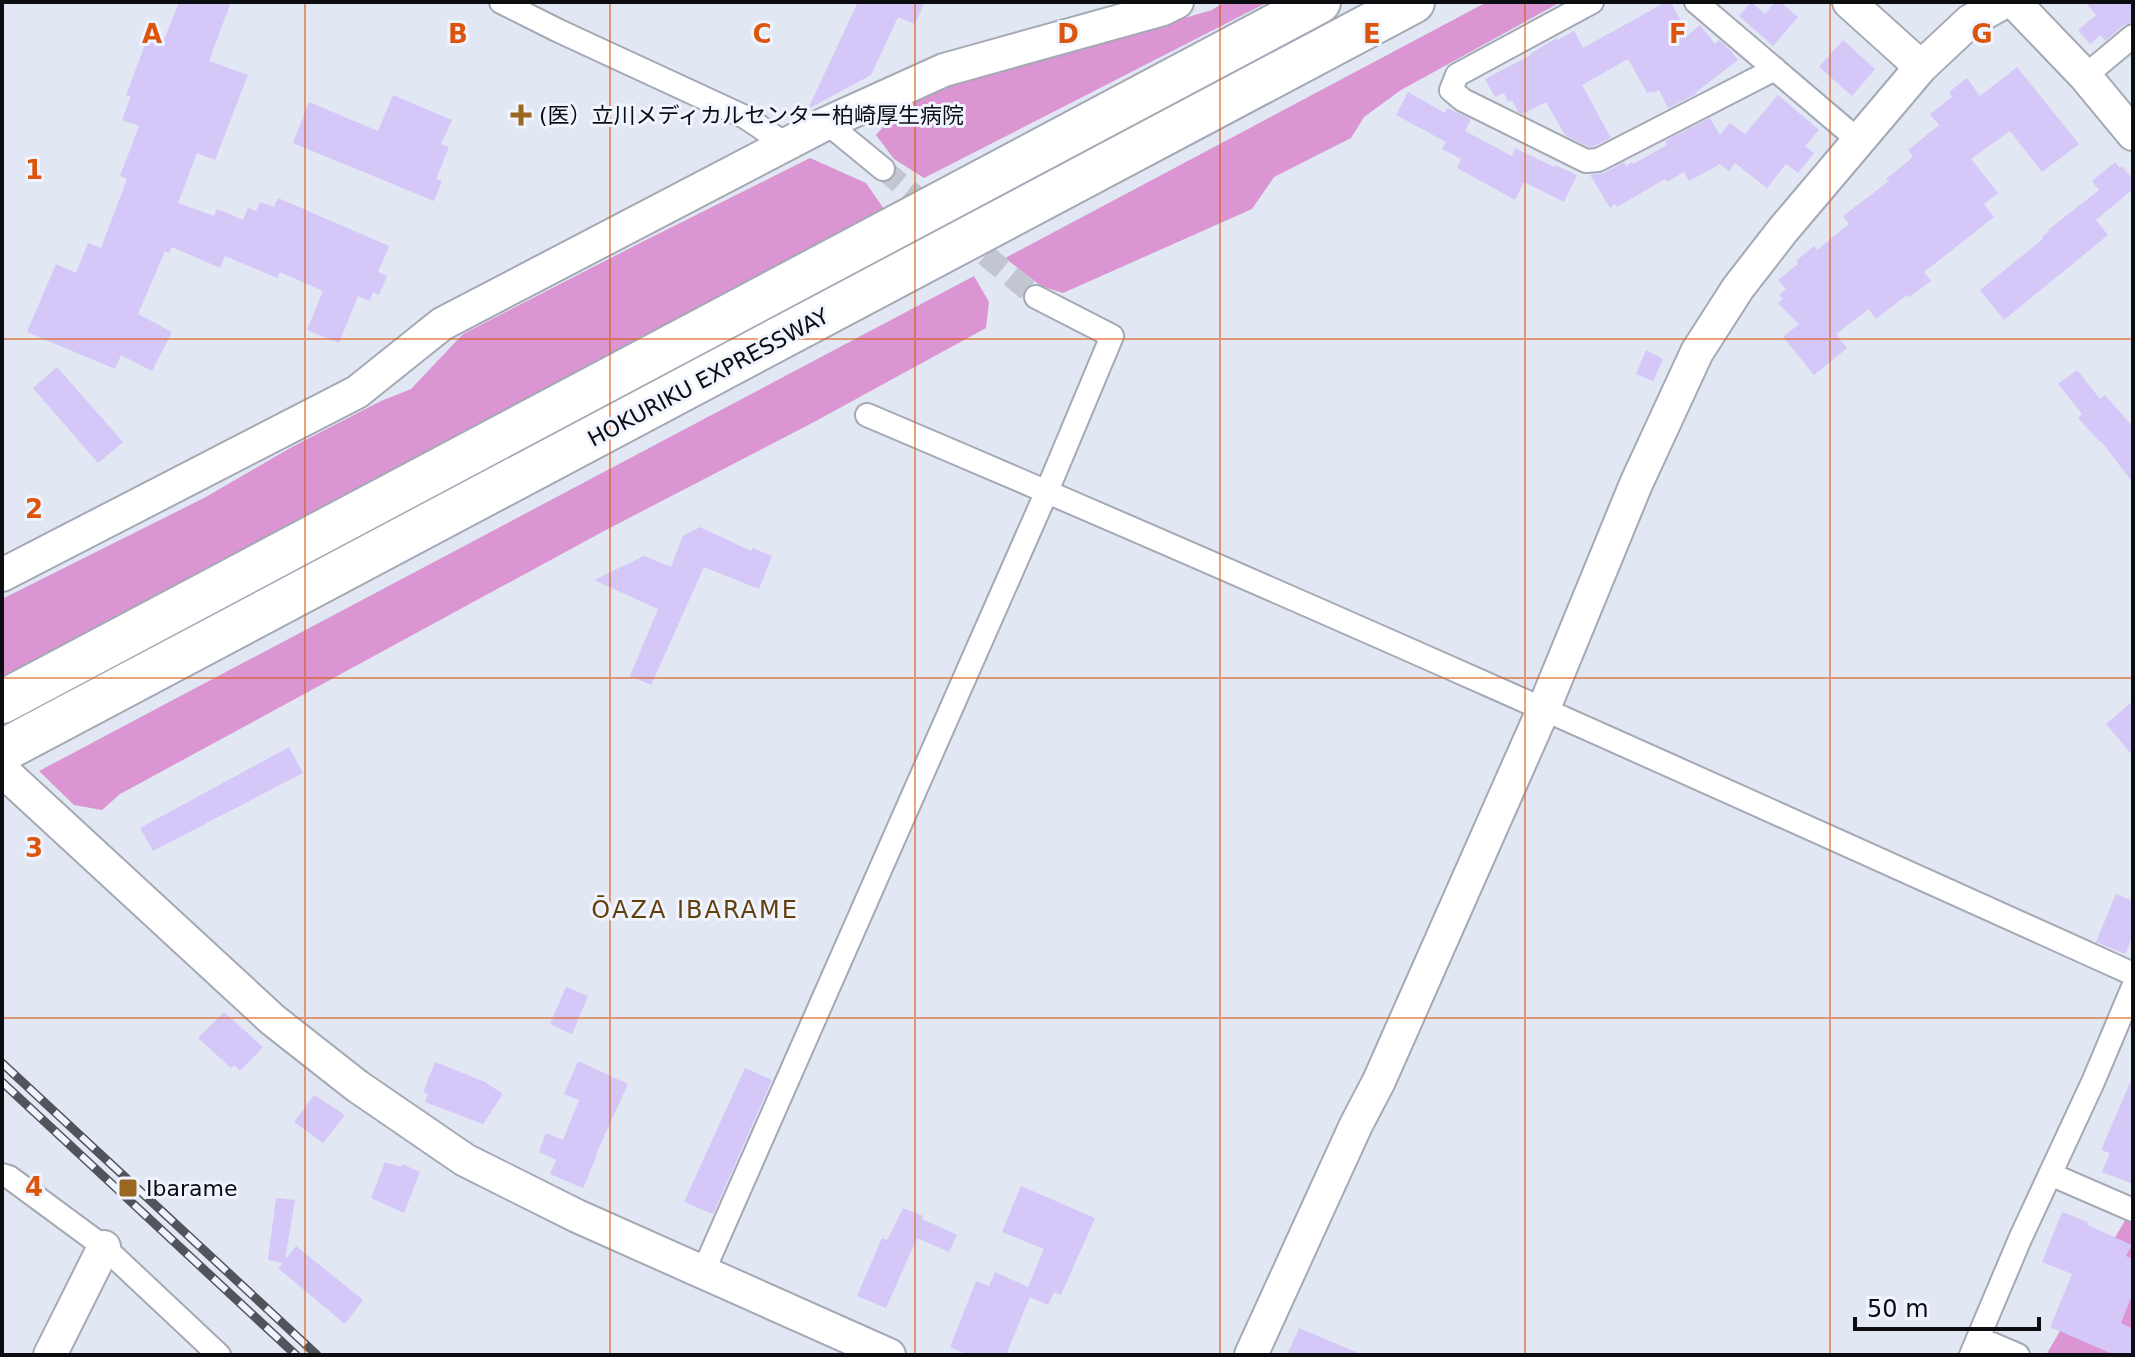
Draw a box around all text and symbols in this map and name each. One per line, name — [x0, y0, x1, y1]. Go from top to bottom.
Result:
text: A — [142, 19, 162, 49]
text: B — [448, 19, 468, 49]
text: C — [752, 19, 772, 49]
text: D — [1057, 19, 1079, 49]
text: E — [1363, 19, 1381, 49]
text: F — [1669, 19, 1687, 49]
text: G — [1971, 19, 1993, 49]
place label: (医）立川メディカルセンター柏崎厚生病院 — [539, 103, 964, 128]
marker: (医）立川メディカルセンター柏崎厚生病院 — [510, 104, 532, 126]
text: 1 — [25, 155, 43, 185]
street label: HOKURIKU EXPRESSWAY — [584, 303, 833, 452]
text: 2 — [25, 494, 43, 524]
text: 3 — [25, 833, 43, 863]
district label: ŌAZA IBARAME — [591, 895, 799, 924]
text: 4 — [25, 1172, 43, 1202]
place label: Ibarame — [146, 1176, 237, 1201]
marker: Ibarame — [117, 1177, 139, 1199]
scale bar — [1855, 1281, 2039, 1331]
text: 50 m — [1867, 1295, 1929, 1323]

